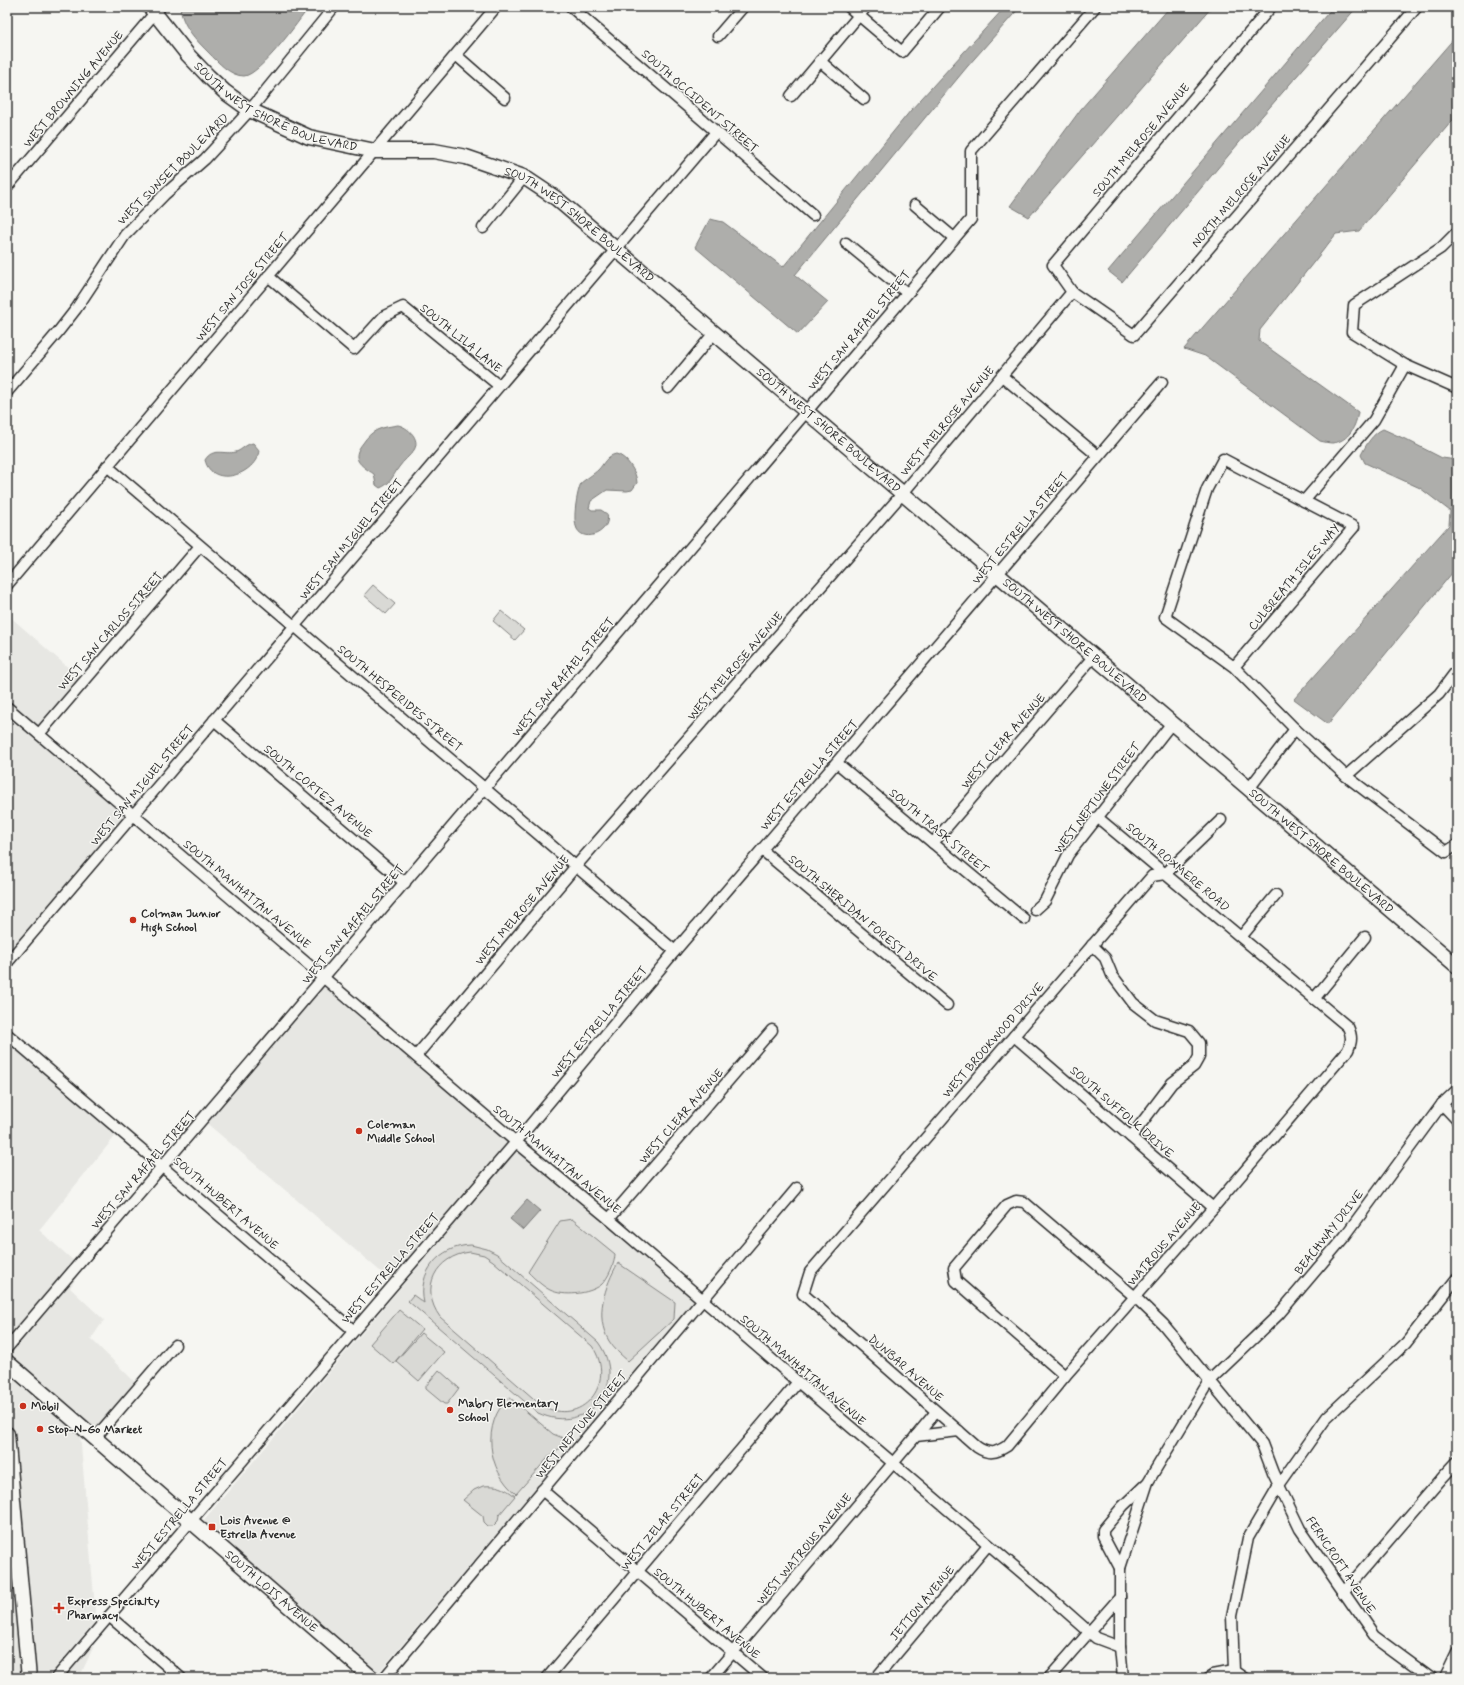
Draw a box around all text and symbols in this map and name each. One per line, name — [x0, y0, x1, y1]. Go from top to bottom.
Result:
street label: WEST BROWNING AVENUE — [20, 28, 127, 151]
street label: SOUTH OCCIDENT STREET — [637, 46, 761, 157]
street label: SOUTH WEST SHORE BOULEVARD — [190, 59, 359, 156]
street label: SOUTH MELROSE AVENUE — [1089, 80, 1194, 201]
street label: WEST SUNSET BOULEVARD — [114, 110, 233, 229]
street label: NORTH MELROSE AVENUE — [1188, 132, 1295, 251]
street label: SOUTH WEST SHORE BOULEVARD — [502, 164, 657, 287]
street label: WEST SAN JOSE STREET — [193, 229, 294, 345]
street label: WEST SAN RAFAEL STREET — [805, 267, 915, 394]
street label: SOUTH LILA LANE — [416, 301, 505, 377]
street label: WEST MELROSE AVENUE — [897, 363, 998, 480]
street label: SOUTH WEST SHORE BOULEVARD — [752, 365, 904, 497]
street label: WEST ESTRELLA STREET — [969, 469, 1073, 588]
street label: WEST SAN MIGUEL STREET — [296, 476, 407, 604]
street label: CULBREATH ISLES WAY — [1245, 521, 1344, 634]
street label: WEST SAN CARLOS STREET — [55, 569, 167, 694]
street label: SOUTH WEST SHORE BOULEVARD — [999, 575, 1150, 708]
street label: WEST MELROSE AVENUE — [684, 609, 787, 724]
street label: WEST SAN RAFAEL STREET — [509, 614, 619, 741]
street label: SOUTH HESPERIDES STREET — [334, 642, 465, 756]
street label: WEST CLEAR AVENUE — [958, 690, 1050, 793]
street label: WEST ESTRELLA STREET — [757, 717, 862, 835]
street label: WEST SAN MIGUEL STREET — [87, 722, 198, 850]
street label: WEST NEPTUNE STREET — [1051, 739, 1146, 858]
street label: SOUTH CORTEZ AVENUE — [260, 742, 375, 842]
street label: SOUTH TRASK STREET — [885, 785, 992, 879]
street label: SOUTH WEST SHORE BOULEVARD — [1245, 786, 1397, 918]
street label: SOUTH ROXMERE ROAD — [1122, 820, 1233, 916]
street label: SOUTH MANHATTAN AVENUE — [179, 837, 313, 953]
street label: WEST MELROSE AVENUE — [472, 852, 573, 969]
street label: SOUTH SHERIDAN FOREST DRIVE — [785, 852, 940, 986]
street label: WEST SAN RAFAEL STREET — [299, 861, 409, 988]
place label: Colman Junior High School — [141, 906, 221, 937]
marker: Colman Junior High School — [128, 915, 138, 925]
street label: WEST ESTRELLA STREET — [548, 963, 652, 1082]
street label: WEST BROOKWOOD DRIVE — [939, 979, 1049, 1102]
street label: SOUTH SUFFOLK DRIVE — [1066, 1063, 1177, 1163]
street label: WEST CLEAR AVENUE — [636, 1065, 728, 1168]
street label: SOUTH MANHATTAN AVENUE — [489, 1102, 623, 1218]
street label: WEST SAN RAFAEL STREET — [88, 1108, 200, 1233]
place label: Coleman Middle School — [367, 1117, 435, 1147]
marker: Coleman Middle School — [354, 1126, 364, 1136]
street label: SOUTH HUBERT AVENUE — [169, 1154, 281, 1254]
street label: BEACHWAY DRIVE — [1292, 1187, 1368, 1278]
street label: WATROUS AVENUE — [1124, 1200, 1205, 1290]
street label: WEST ESTRELLA STREET — [338, 1210, 443, 1328]
street label: SOUTH MANHATTAN AVENUE — [736, 1312, 869, 1430]
street label: DUNBAR AVENUE — [864, 1332, 946, 1406]
street label: WEST NEPTUNE STREET — [532, 1368, 632, 1483]
place label: Mabry Elementary School — [458, 1396, 559, 1426]
place label: Mobil — [31, 1399, 59, 1415]
marker: Mobil — [18, 1401, 28, 1411]
marker: Mabry Elementary School — [445, 1405, 455, 1415]
place label: Stop-N-Go Market — [48, 1422, 143, 1438]
marker: Stop-N-Go Market — [35, 1424, 45, 1434]
street label: WEST ESTRELLA STREET — [128, 1455, 232, 1574]
street label: WEST ZELAR STREET — [617, 1471, 708, 1574]
street label: WEST WATROUS AVENUE — [753, 1491, 856, 1609]
place label: Lois Avenue @ Estrella Avenue — [220, 1513, 296, 1543]
street label: FERNCROFT AVENUE — [1302, 1514, 1379, 1618]
marker: Lois Avenue @ Estrella Avenue — [207, 1522, 217, 1532]
street label: SOUTH LOIS AVENUE — [221, 1547, 321, 1637]
street label: JETTON AVENUE — [887, 1563, 959, 1644]
street label: SOUTH HUBERT AVENUE — [650, 1564, 763, 1663]
place label: Express Specialty Pharmacy — [67, 1594, 160, 1624]
marker: Express Specialty Pharmacy — [54, 1603, 64, 1613]

